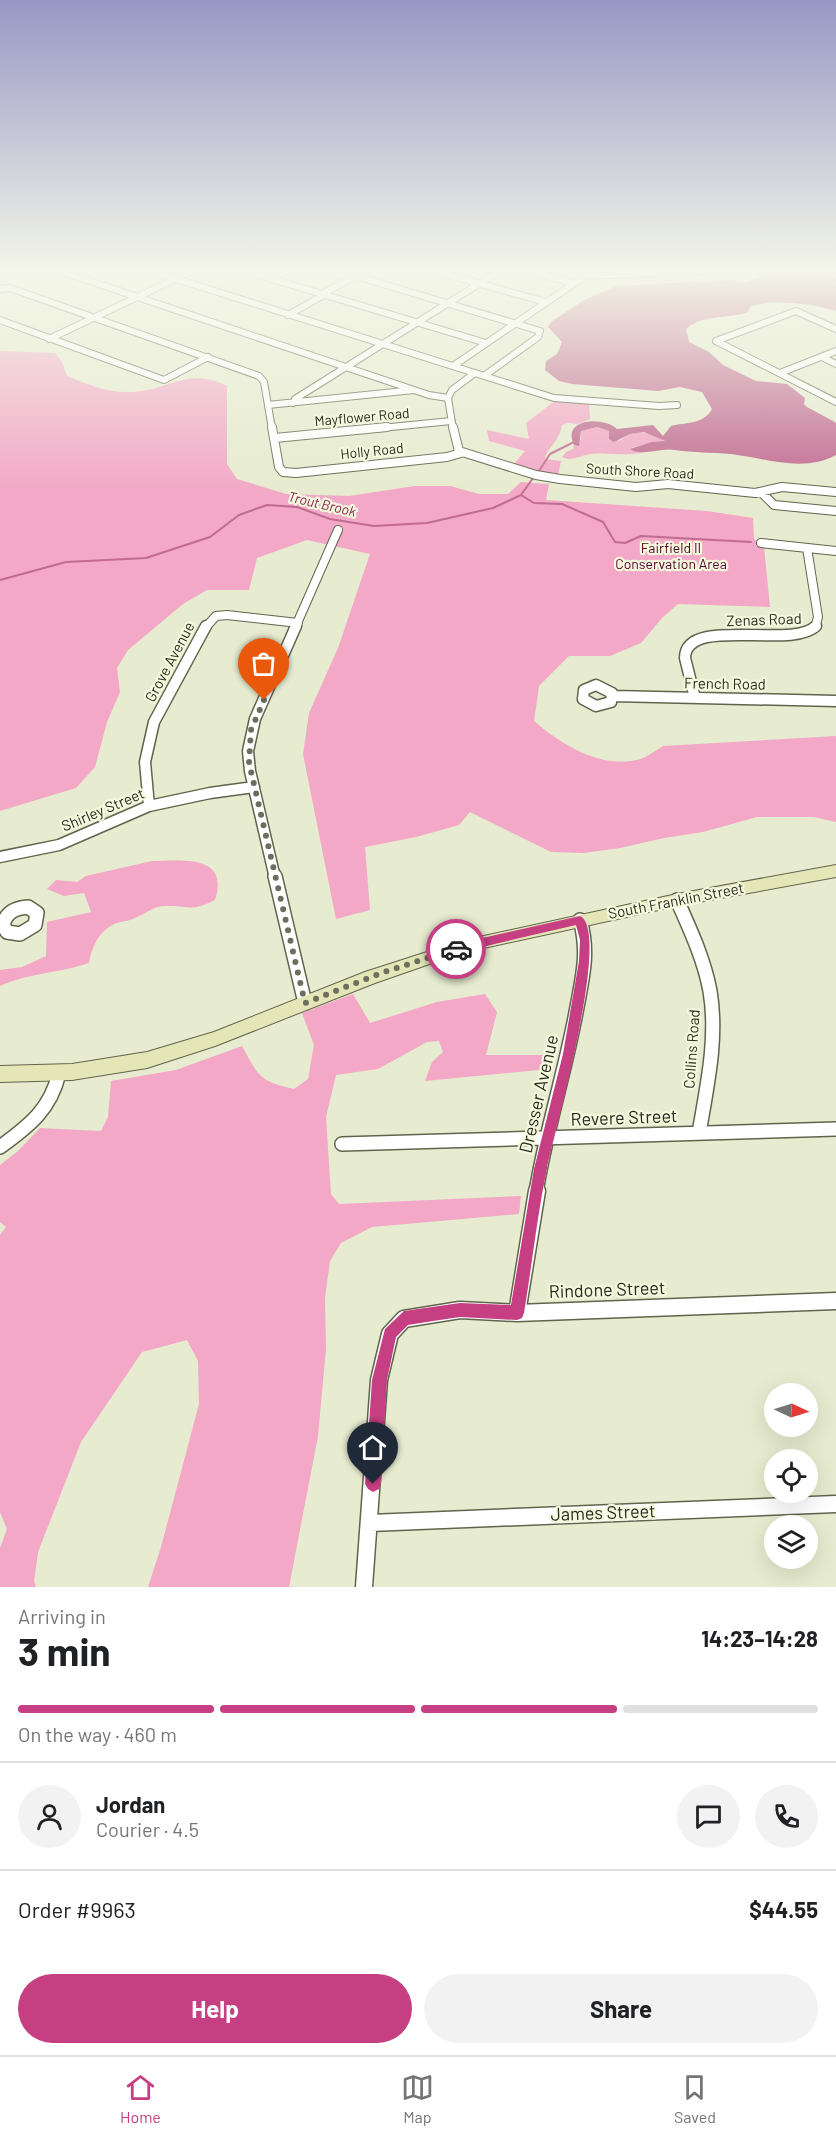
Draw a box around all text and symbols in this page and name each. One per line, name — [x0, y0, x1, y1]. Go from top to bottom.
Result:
street label: Mayflower Road — [314, 404, 410, 429]
street label: Holly Road — [340, 439, 404, 462]
street label: South Shore Road — [586, 459, 695, 482]
water label: Trout Brook — [286, 487, 358, 520]
park label: Fairfield II Conservation Area — [615, 539, 727, 572]
street label: Zenas Road — [726, 609, 802, 629]
street label: Grove Avenue — [141, 618, 198, 705]
pin — [238, 638, 289, 700]
icon: bag — [247, 647, 280, 680]
street label: French Road — [684, 673, 766, 693]
street label: Shirley Street — [58, 784, 147, 835]
street label: South Franklin Street — [606, 878, 745, 922]
courier — [426, 919, 486, 979]
icon: car — [440, 933, 473, 966]
street label: Collins Road — [679, 1009, 703, 1089]
street label: Dresser Avenue — [514, 1032, 562, 1155]
street label: Revere Street — [570, 1104, 678, 1130]
street label: Rindone Street — [548, 1276, 666, 1302]
north arrow — [764, 1383, 818, 1437]
map controls — [764, 1383, 818, 1569]
pin — [347, 1422, 398, 1484]
icon: home — [356, 1431, 389, 1464]
button: locate — [764, 1449, 818, 1503]
street label: James Street — [550, 1499, 656, 1525]
button: layers — [764, 1515, 818, 1569]
text: Arriving in — [18, 1604, 106, 1628]
text: 14:23–14:28 — [701, 1625, 818, 1651]
text: 3 min — [18, 1627, 111, 1674]
text: On the way · 460 m — [18, 1722, 177, 1746]
button: person — [18, 1785, 81, 1848]
button: chat — [677, 1785, 740, 1848]
button: phone — [755, 1785, 818, 1848]
text: Jordan — [96, 1791, 165, 1817]
text: Courier · 4.5 — [96, 1817, 199, 1841]
text: Order #9963 — [18, 1896, 136, 1922]
text: $44.55 — [749, 1896, 818, 1922]
button: Help — [18, 1974, 412, 2043]
button: Share — [424, 1974, 818, 2043]
tab: Home — [120, 2071, 161, 2126]
tab: Map — [401, 2071, 434, 2126]
tab: Saved — [674, 2071, 716, 2126]

